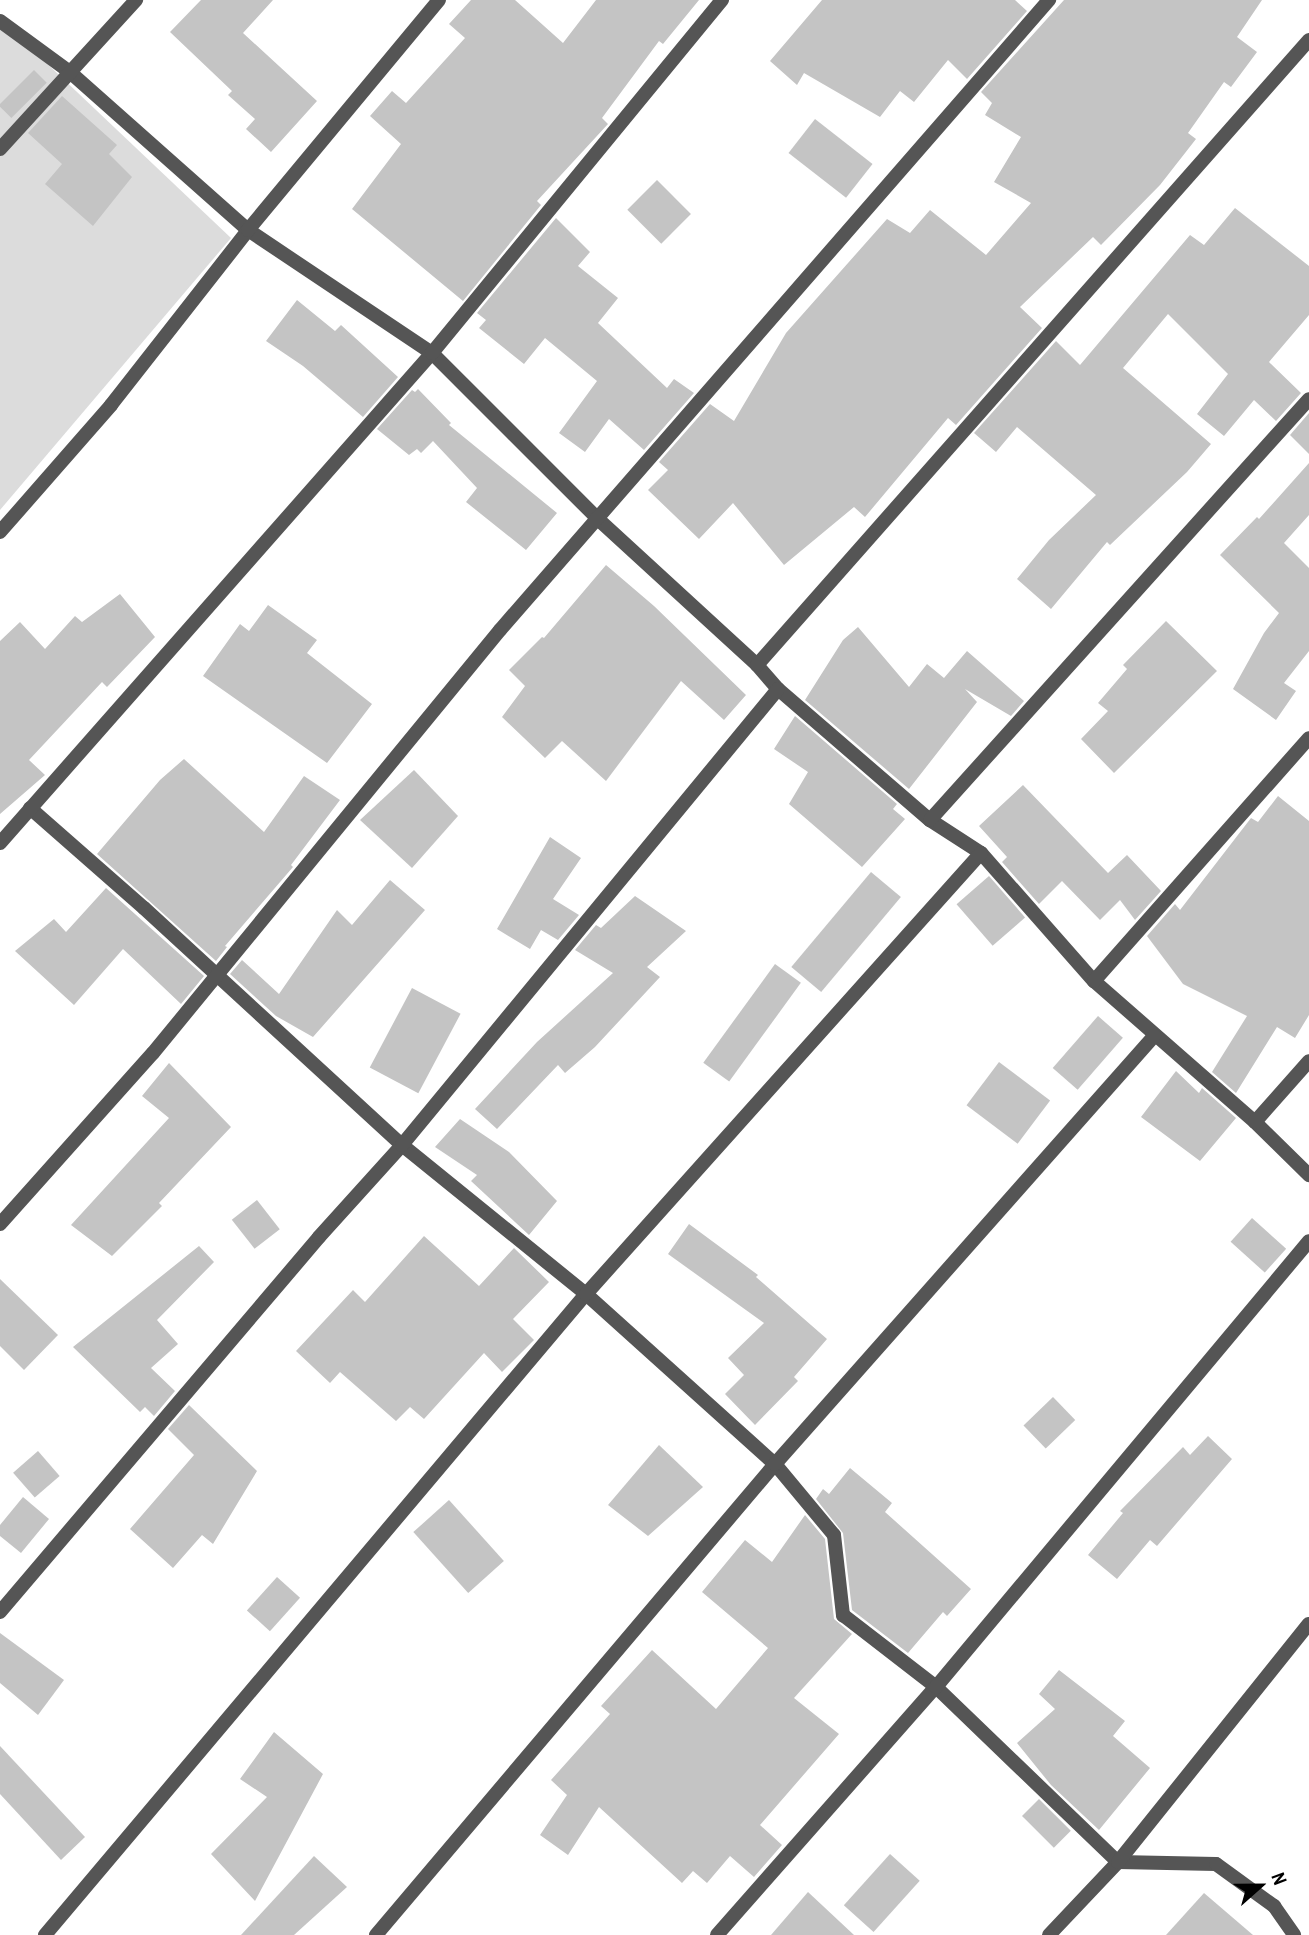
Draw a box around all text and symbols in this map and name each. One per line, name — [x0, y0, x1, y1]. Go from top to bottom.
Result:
north arrow — [1225, 1851, 1295, 1921]
text: N — [1265, 1869, 1294, 1888]

